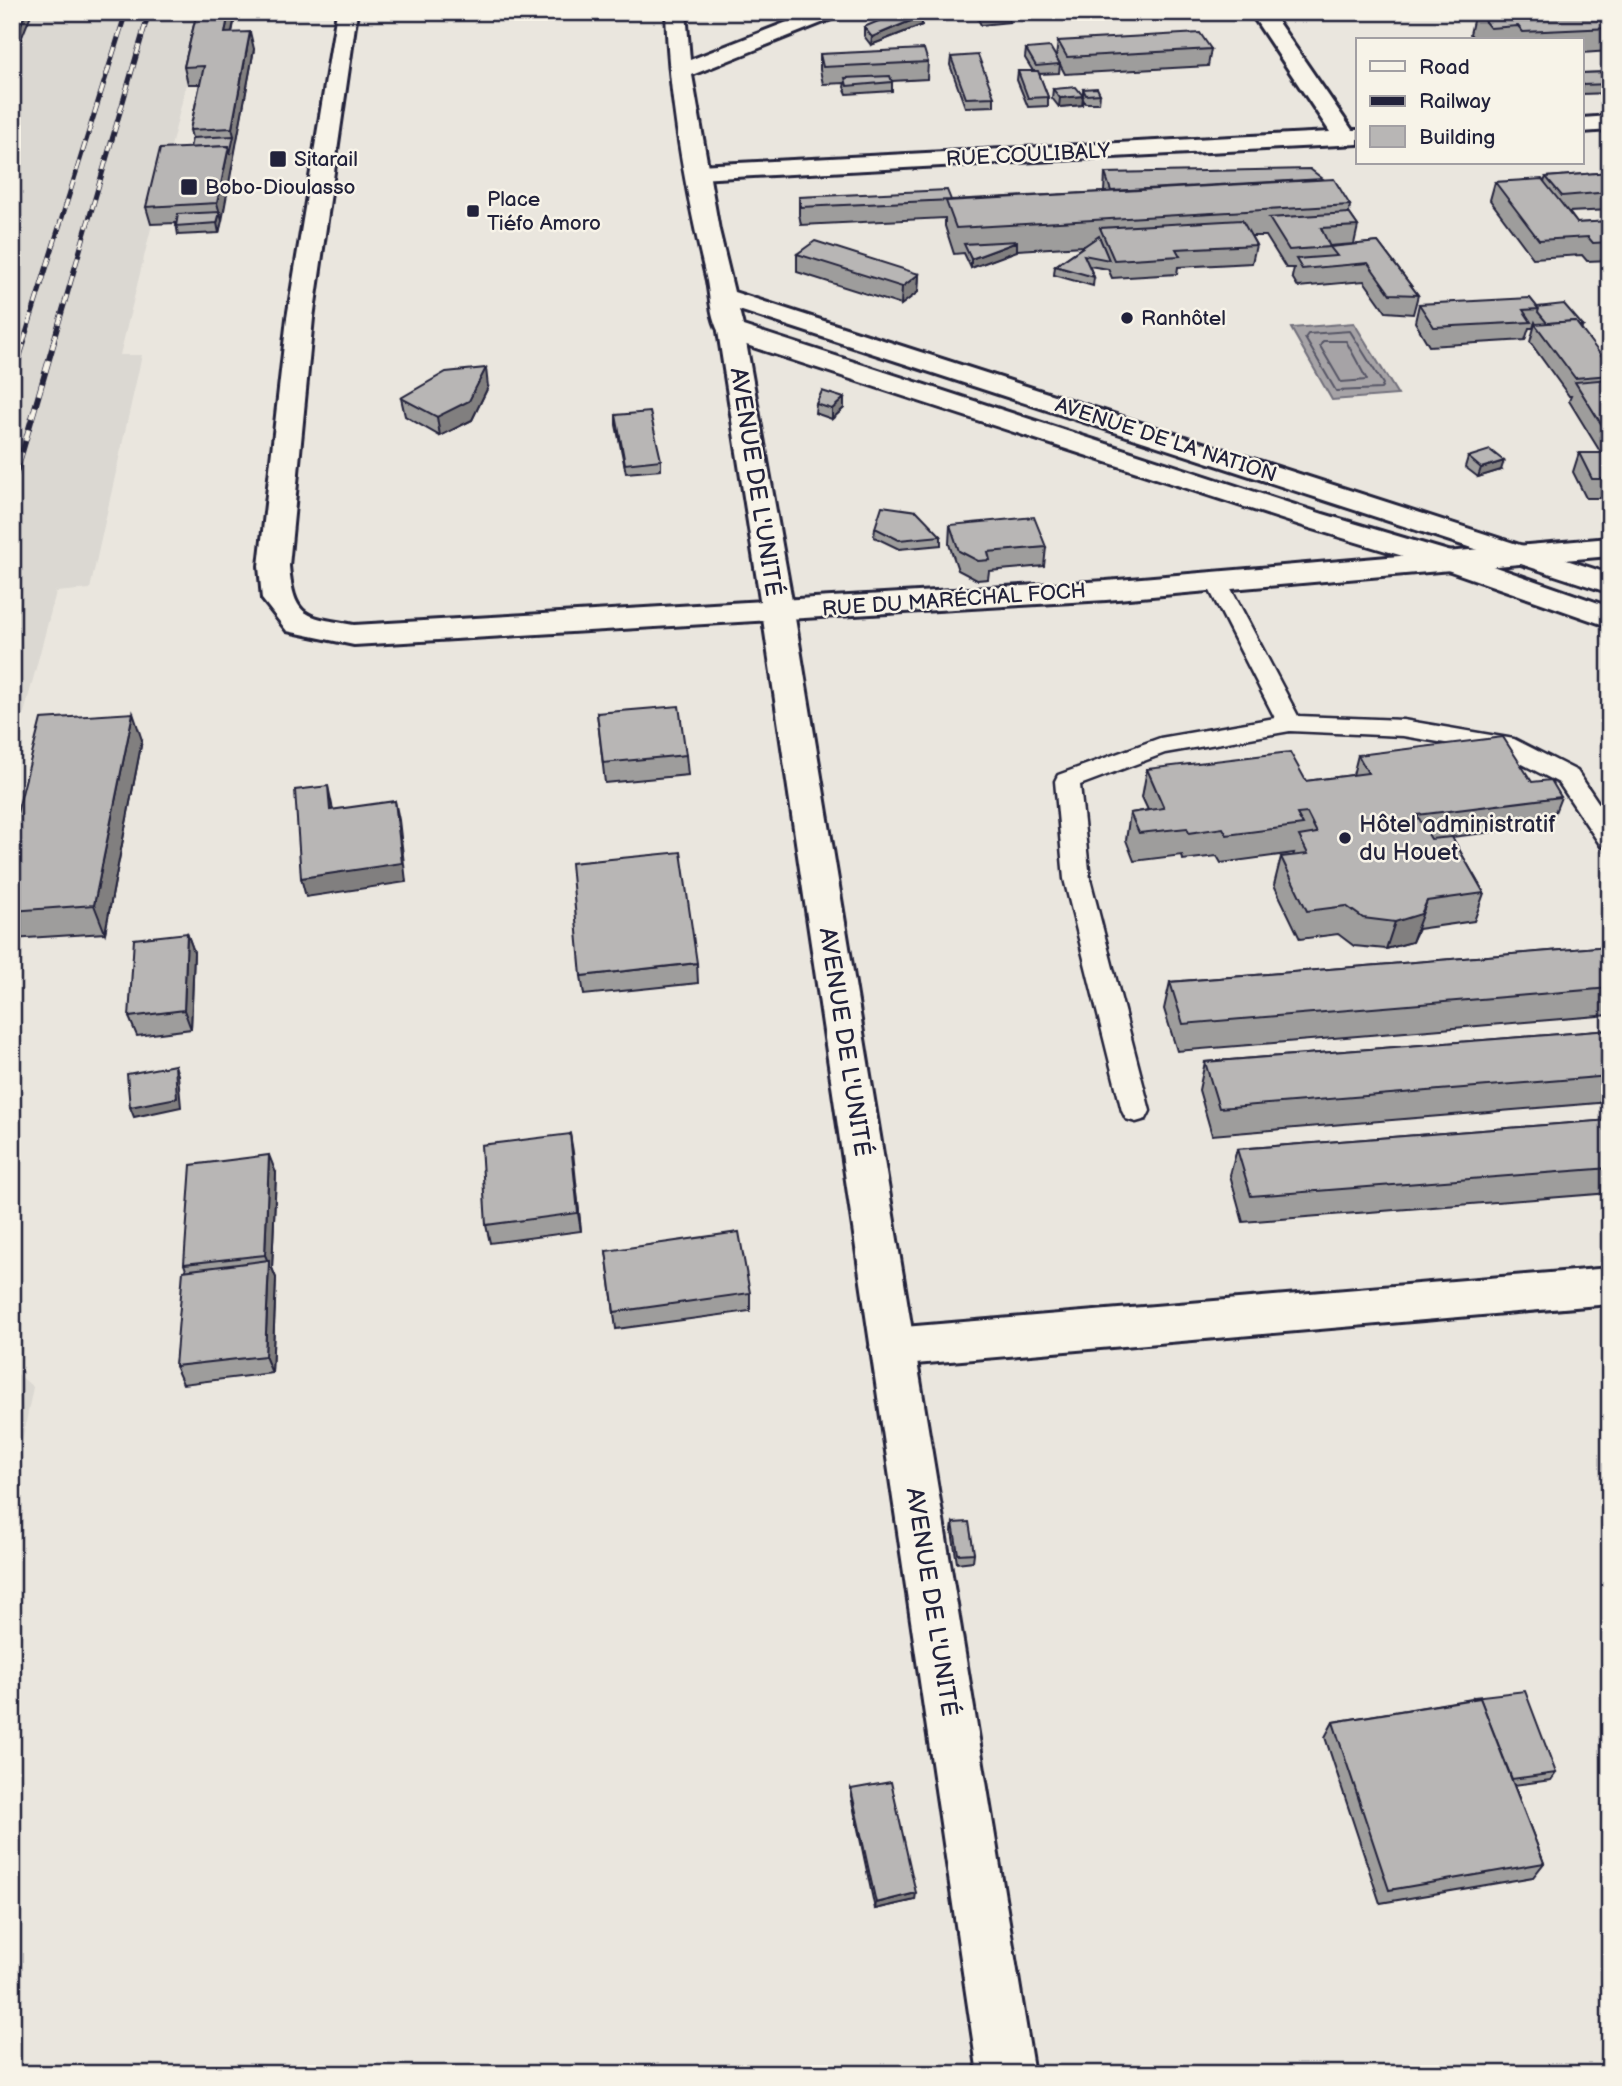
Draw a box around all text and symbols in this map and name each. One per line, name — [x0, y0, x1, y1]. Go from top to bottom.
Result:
legend — [1356, 38, 1584, 164]
text: Road — [1419, 55, 1470, 80]
text: Railway — [1419, 89, 1491, 114]
text: Building — [1419, 125, 1495, 150]
street label: RUE COULIBALY — [945, 138, 1111, 172]
place label: Sitarail — [294, 147, 358, 172]
marker: Sitarail — [268, 149, 288, 169]
place label: Bobo-Dioulasso — [205, 175, 356, 200]
marker: Bobo-Dioulasso — [179, 177, 199, 197]
place label: Place Tiéfo Amoro — [487, 187, 601, 236]
marker: Place Tiéfo Amoro — [465, 203, 481, 219]
place label: Ranhôtel — [1141, 306, 1226, 331]
marker: Ranhôtel — [1119, 310, 1135, 326]
street label: AVENUE DE L'UNITÉ — [724, 365, 789, 598]
street label: AVENUE DE LA NATION — [1052, 392, 1280, 488]
street label: RUE DU MARÉCHAL FOCH — [821, 578, 1087, 622]
place label: Hôtel administratif du Houet — [1359, 810, 1556, 867]
marker: Hôtel administratif du Houet — [1337, 830, 1353, 846]
street label: AVENUE DE L'UNITÉ — [813, 925, 878, 1158]
street label: AVENUE DE L'UNITÉ — [900, 1485, 965, 1718]

